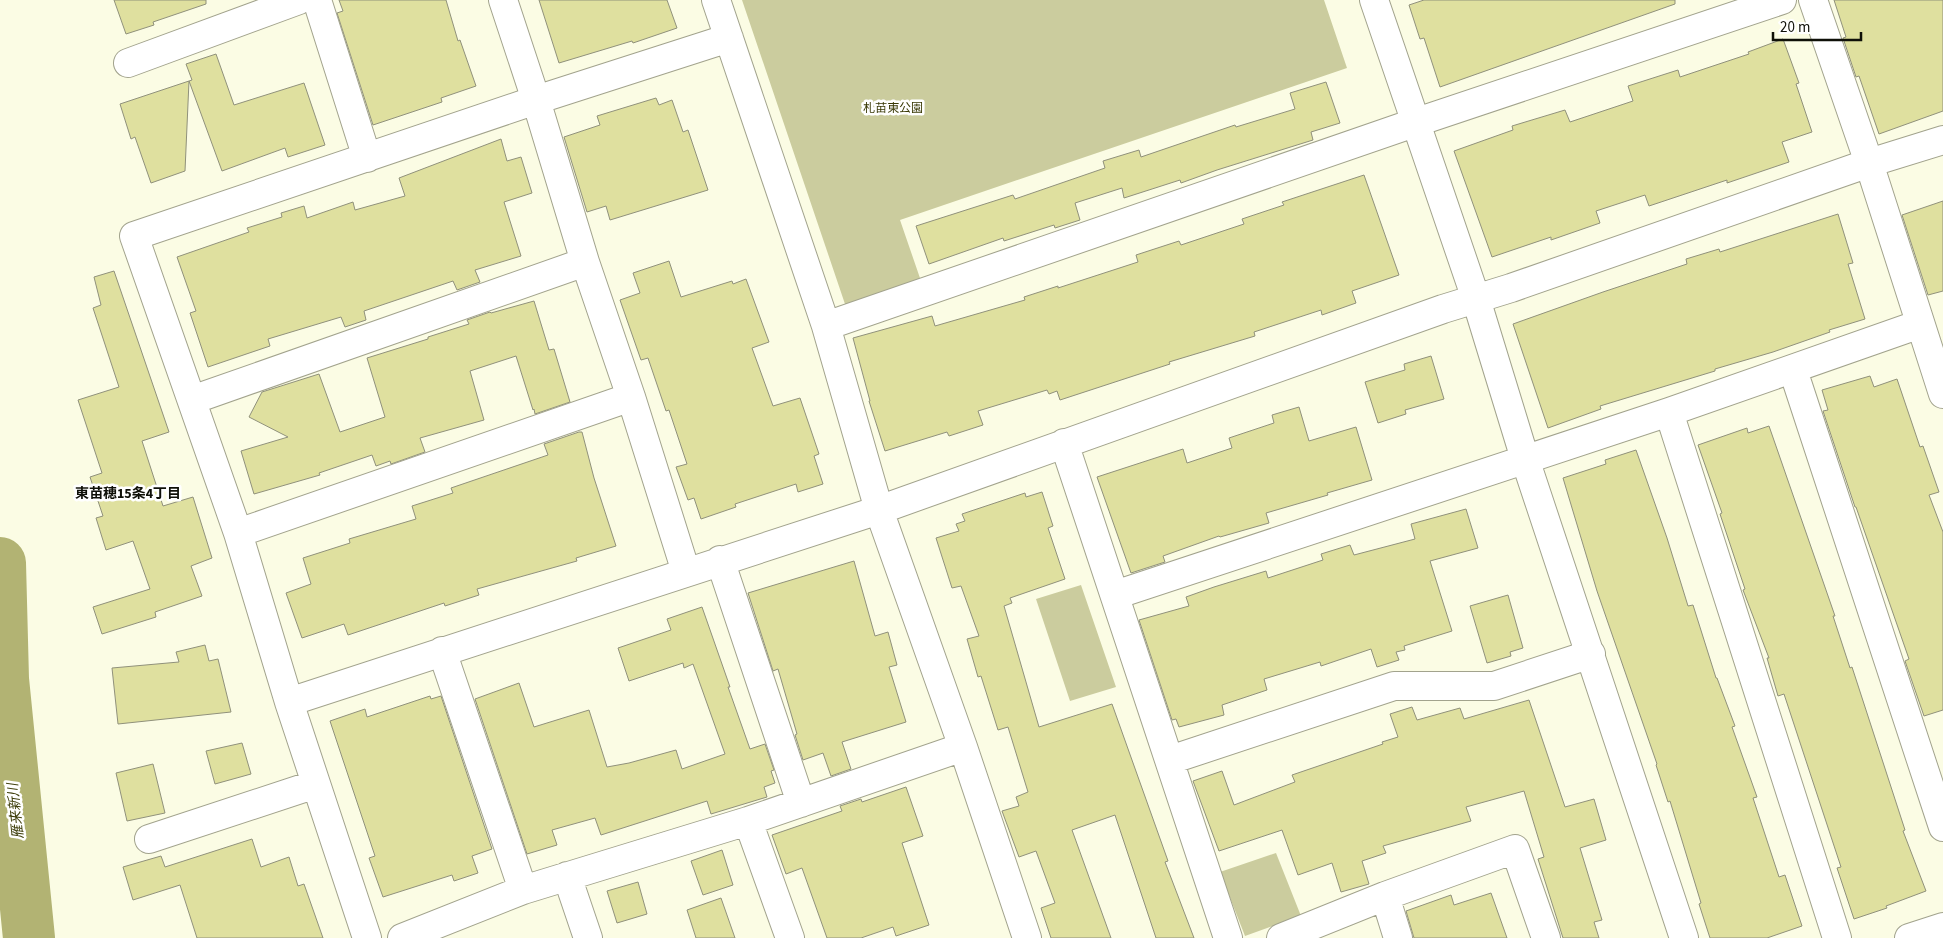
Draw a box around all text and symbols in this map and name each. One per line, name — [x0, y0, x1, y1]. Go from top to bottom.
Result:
scale bar — [1773, 10, 1860, 42]
text: 20 m — [1780, 17, 1810, 38]
park label: 札苗東公園 — [863, 100, 923, 117]
district label: 東苗穂15条4丁目 — [75, 484, 181, 504]
water label: 雁来新川 — [3, 780, 29, 840]

